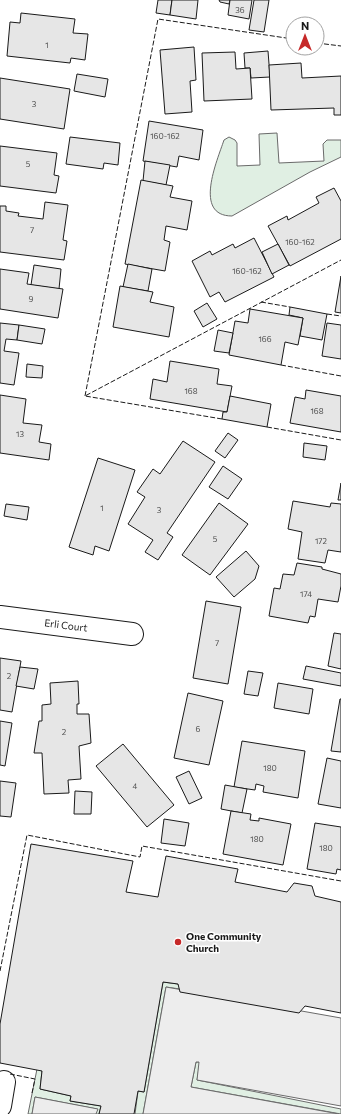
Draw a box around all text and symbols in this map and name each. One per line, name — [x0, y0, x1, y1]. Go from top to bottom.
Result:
house number: 36 — [235, 5, 245, 15]
north arrow — [285, 16, 325, 56]
text: N — [301, 19, 309, 32]
house number: 1 — [45, 40, 49, 50]
house number: 3 — [32, 99, 37, 109]
house number: 160-162 — [150, 131, 180, 141]
house number: 5 — [26, 159, 31, 169]
house number: 7 — [30, 225, 34, 235]
house number: 160-162 — [285, 237, 315, 247]
house number: 160-162 — [232, 266, 262, 276]
house number: 9 — [29, 294, 34, 304]
house number: 166 — [258, 334, 272, 344]
house number: 168 — [184, 386, 198, 396]
house number: 168 — [310, 406, 324, 416]
house number: 13 — [16, 429, 24, 439]
house number: 1 — [100, 503, 104, 513]
house number: 3 — [157, 505, 162, 515]
house number: 5 — [213, 534, 218, 544]
house number: 172 — [315, 536, 328, 546]
house number: 174 — [300, 589, 312, 599]
street label: Erli Court — [44, 616, 88, 634]
house number: 7 — [215, 638, 219, 648]
house number: 2 — [7, 671, 12, 681]
house number: 6 — [196, 724, 201, 734]
house number: 2 — [62, 727, 67, 737]
house number: 180 — [263, 763, 277, 773]
house number: 4 — [133, 781, 138, 791]
house number: 180 — [250, 834, 264, 844]
house number: 180 — [319, 843, 333, 853]
place label: One Community Church — [186, 930, 262, 954]
marker: One Community Church — [173, 937, 183, 947]

